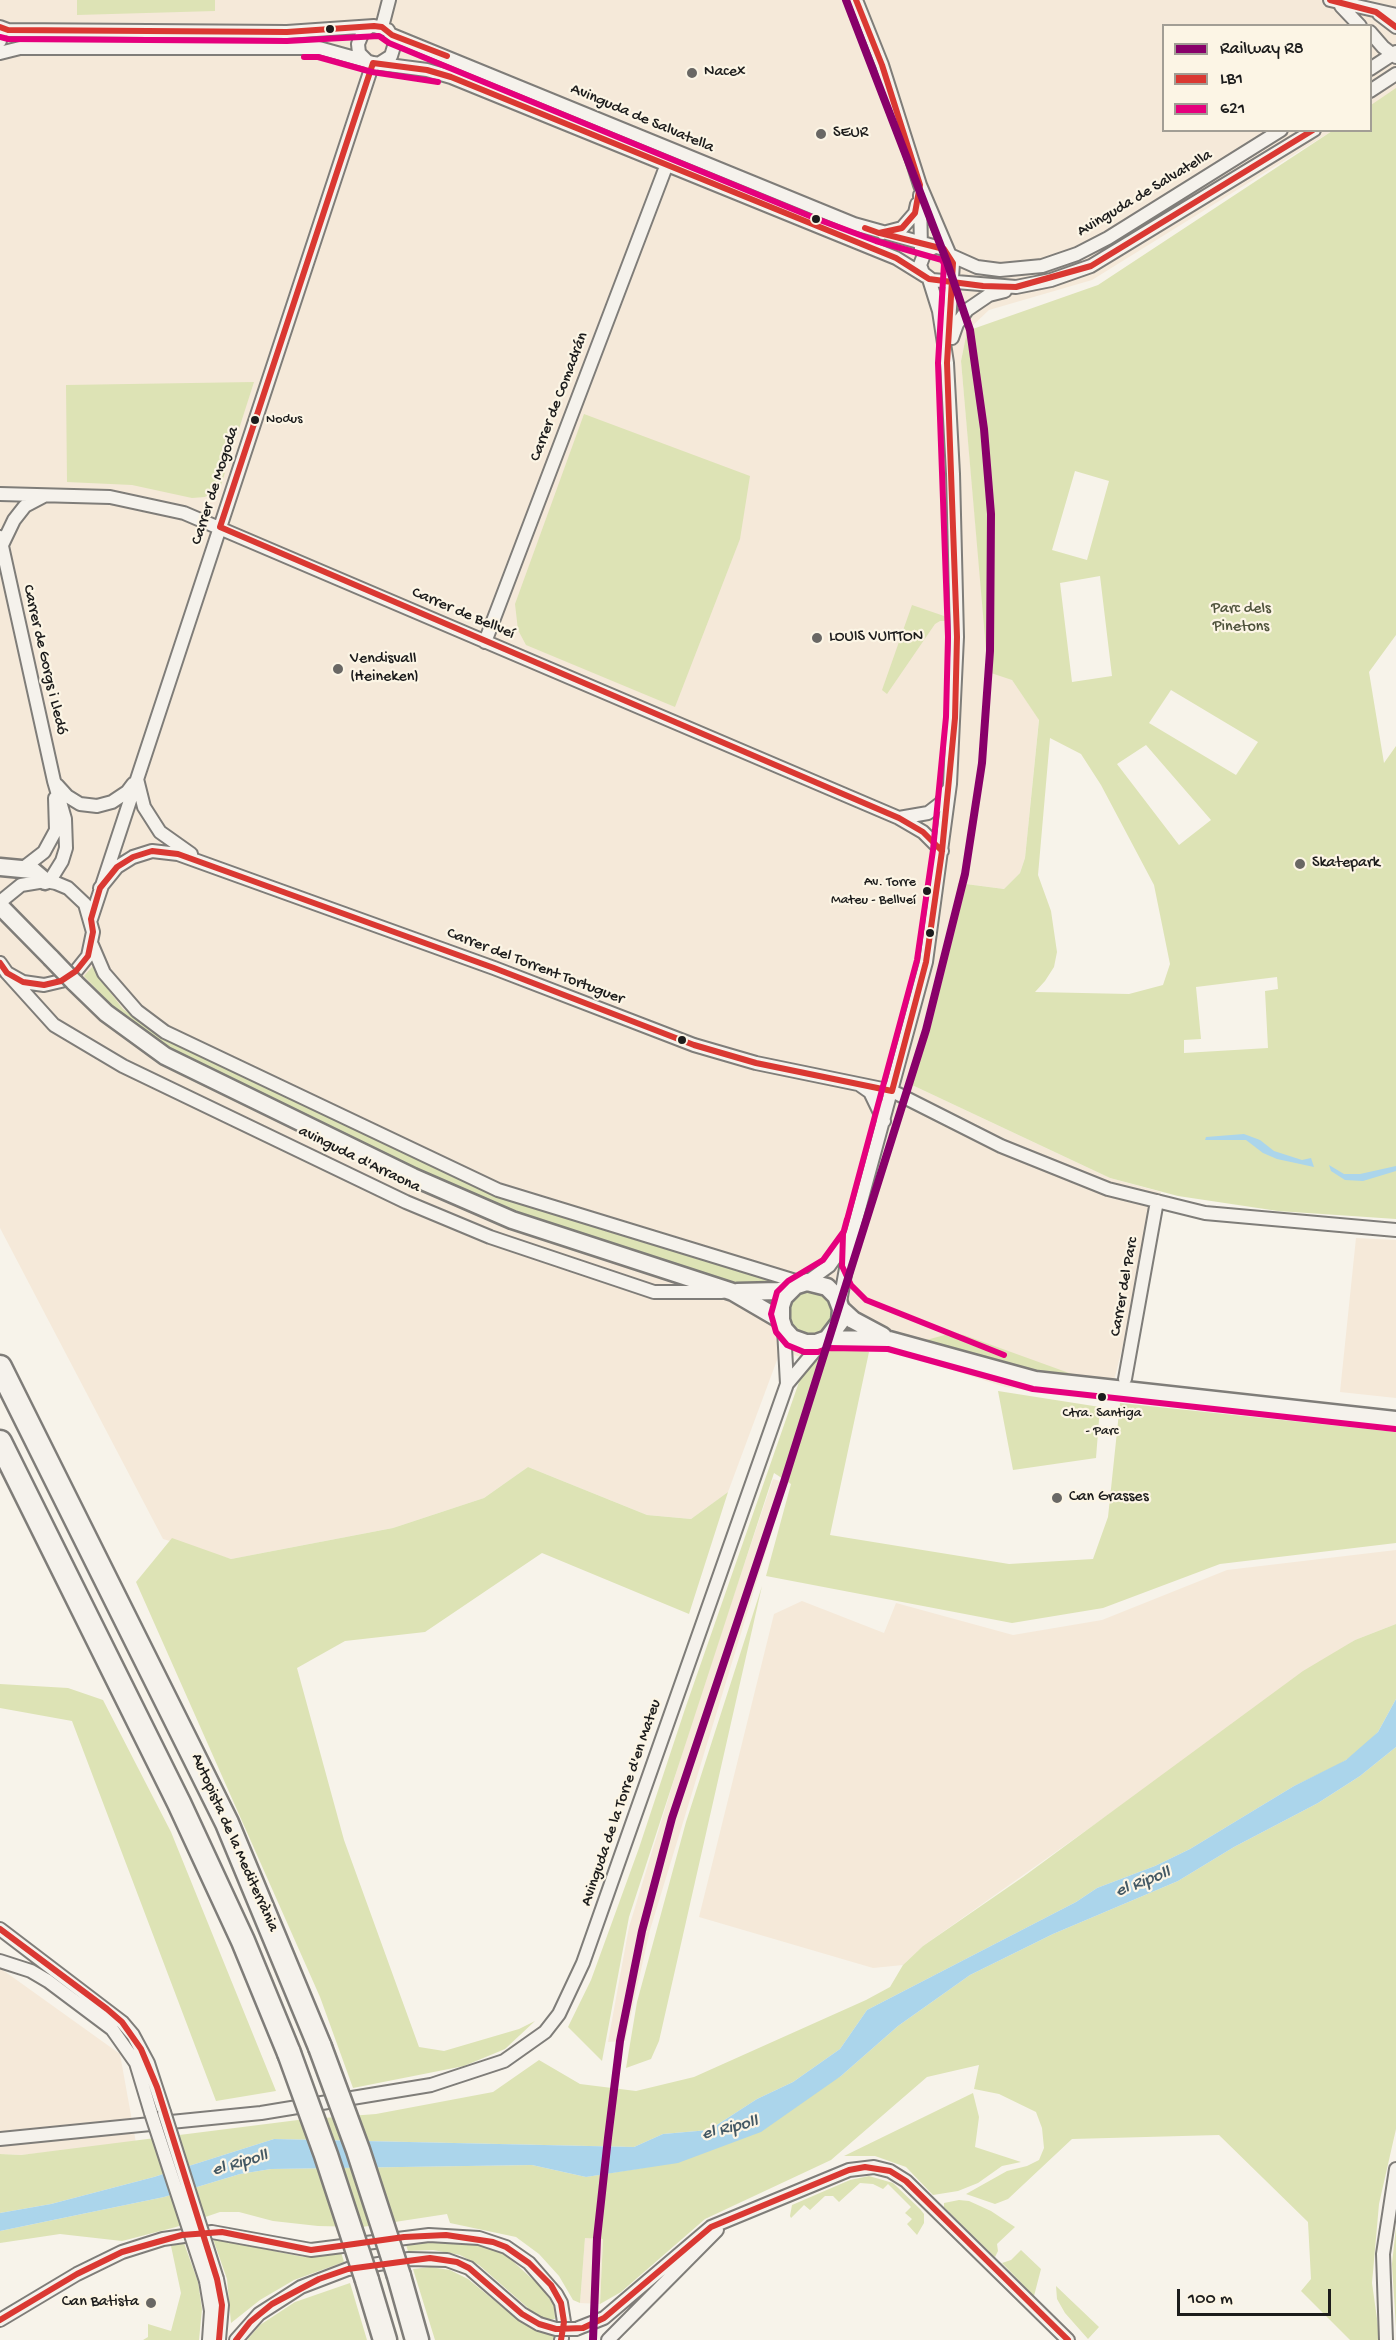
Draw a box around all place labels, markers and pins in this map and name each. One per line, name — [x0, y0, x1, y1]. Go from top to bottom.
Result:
unlabelled marker — [324, 23, 336, 35]
place label: Nacex — [704, 63, 745, 83]
marker: Nacex — [685, 66, 699, 80]
place label: SEUR — [833, 124, 868, 144]
marker: SEUR — [814, 127, 828, 141]
unlabelled marker — [810, 213, 822, 225]
place label: Nodus — [266, 412, 302, 428]
marker: Nodus — [249, 414, 261, 426]
place label: LOUIS VUITTON — [829, 628, 923, 648]
marker: LOUIS VUITTON — [810, 631, 824, 645]
place label: Vendisvall (Heineken) — [350, 650, 419, 688]
marker: Vendisvall (Heineken) — [331, 662, 345, 676]
place label: Skatepark — [1312, 854, 1380, 874]
marker: Skatepark — [1293, 857, 1307, 871]
place label: Av. Torre Mateu - Bellveí — [831, 875, 916, 908]
marker: Av. Torre Mateu - Bellveí — [921, 885, 933, 897]
unlabelled marker — [924, 927, 936, 939]
unlabelled marker — [676, 1034, 688, 1046]
marker: Ctra. Santiga - Parc — [1096, 1391, 1108, 1403]
place label: Ctra. Santiga - Parc — [1062, 1406, 1142, 1438]
place label: Can Grasses — [1069, 1488, 1149, 1508]
marker: Can Grasses — [1050, 1491, 1064, 1505]
place label: Can Batista — [62, 2293, 139, 2313]
marker: Can Batista — [144, 2296, 158, 2310]

